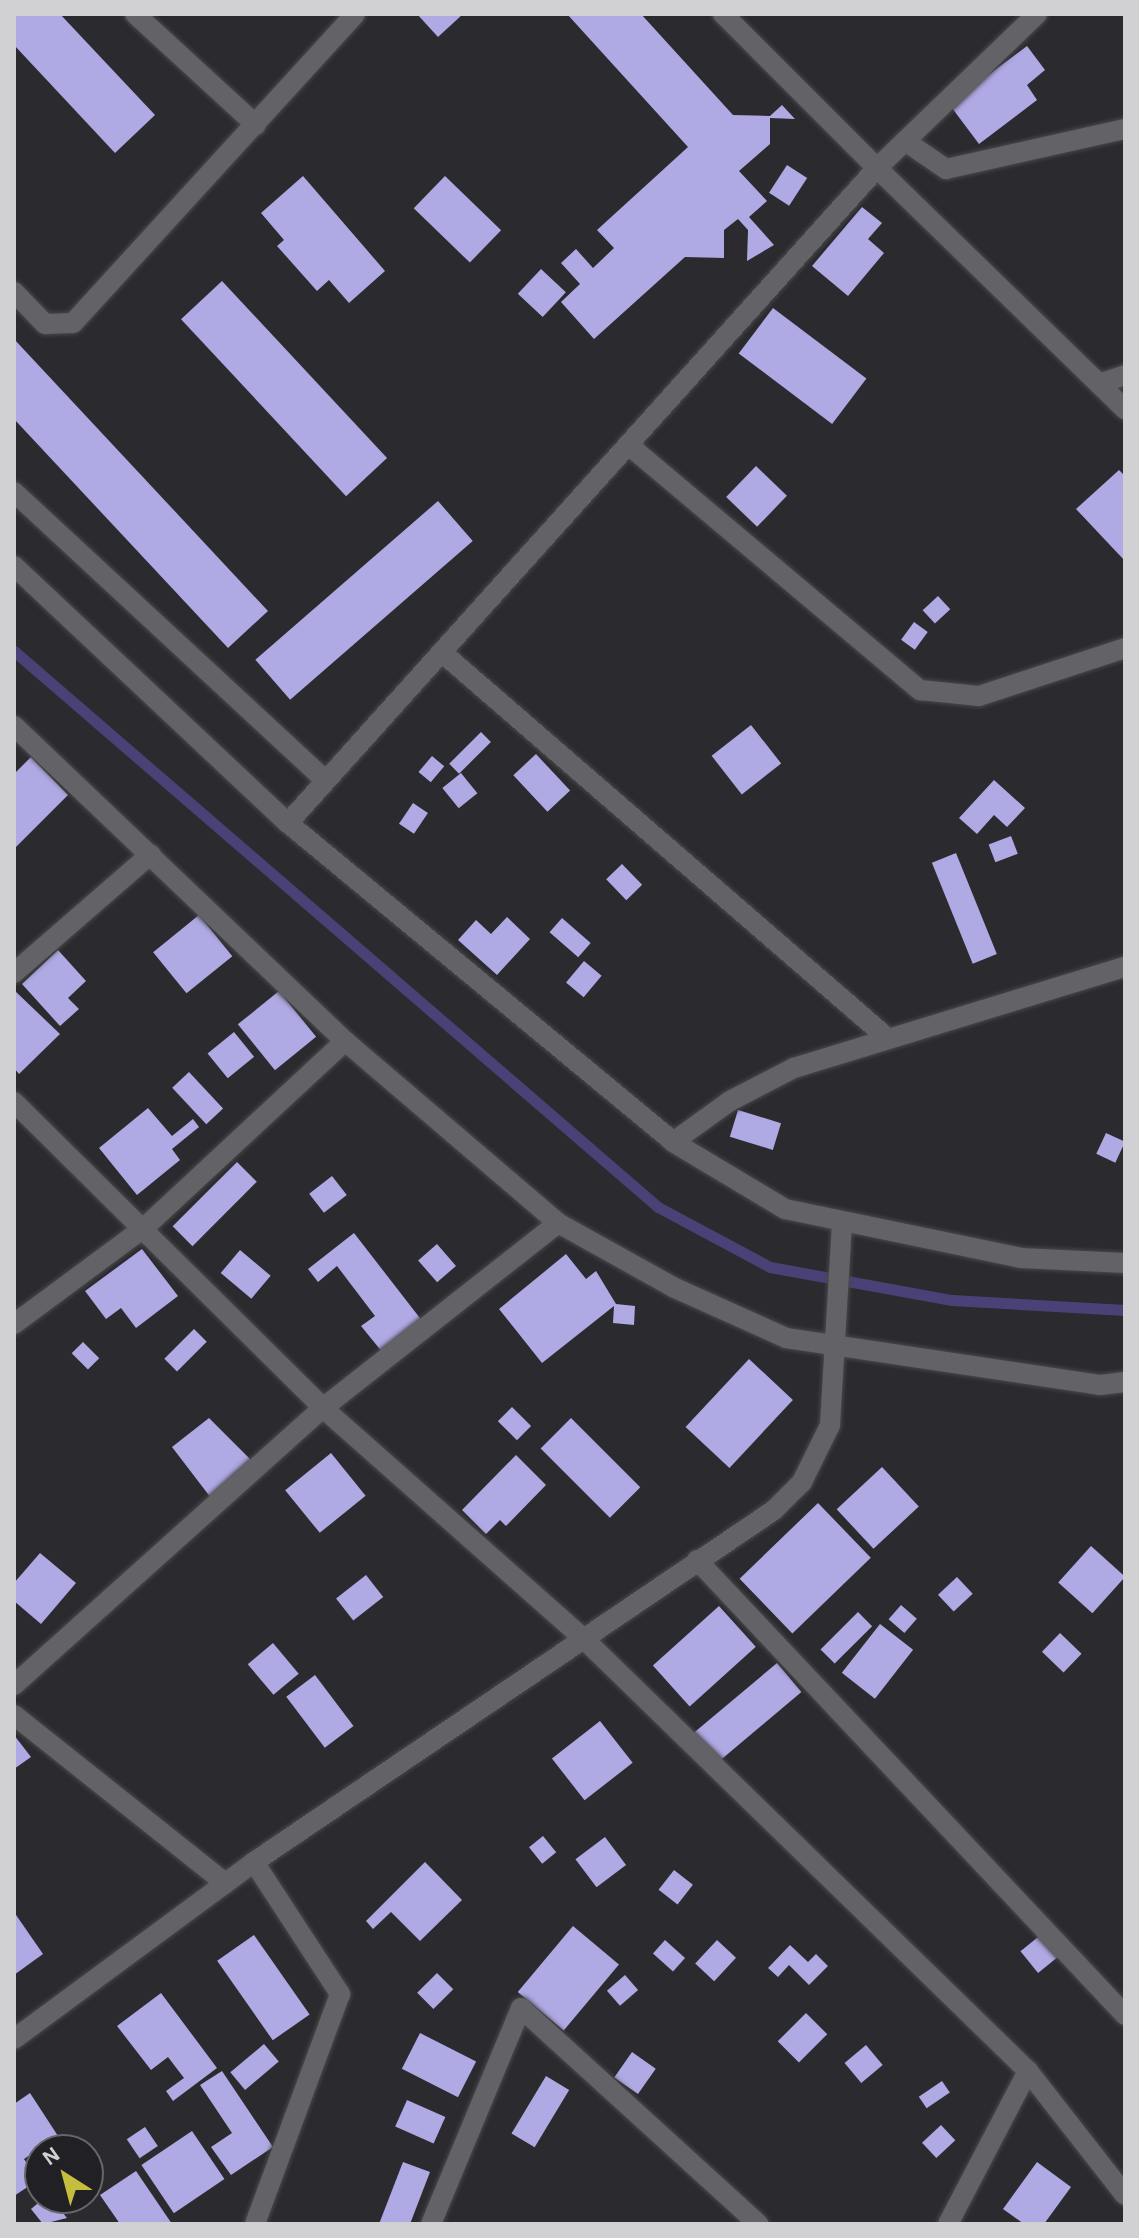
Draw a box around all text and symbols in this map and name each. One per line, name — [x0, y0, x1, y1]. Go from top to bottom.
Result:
north arrow — [24, 2134, 104, 2214]
text: N — [38, 2143, 64, 2170]

